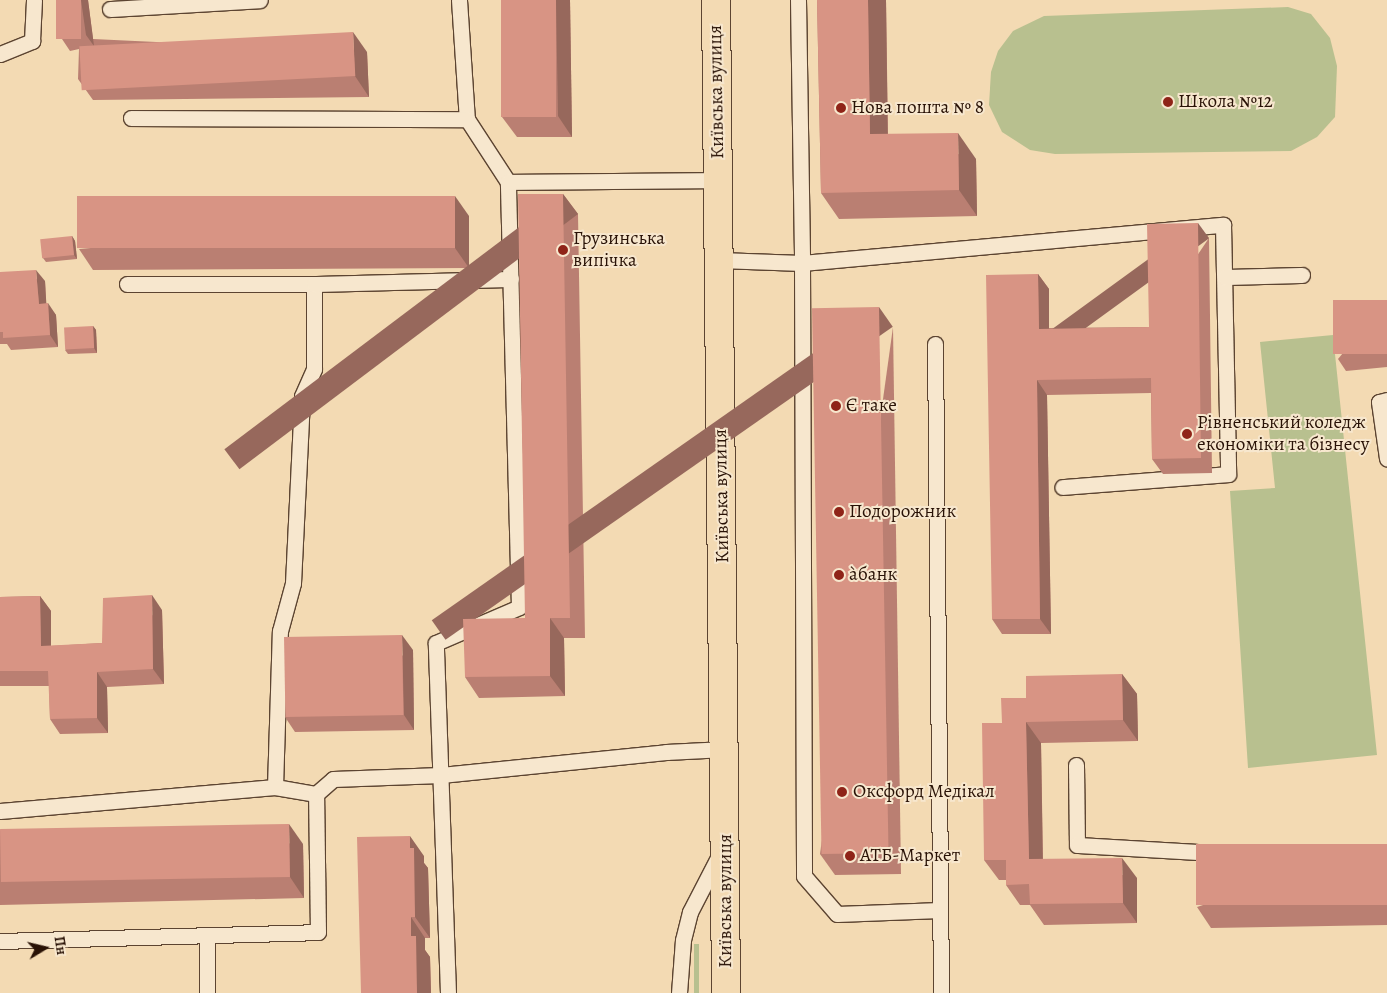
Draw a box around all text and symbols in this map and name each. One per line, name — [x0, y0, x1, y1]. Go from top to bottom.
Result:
street label: Київська вулиця — [704, 25, 730, 159]
place label: Школа №12 — [1178, 91, 1273, 113]
marker: Школа №12 — [1162, 96, 1174, 108]
place label: Нова пошта № 8 — [851, 97, 984, 119]
marker: Нова пошта № 8 — [835, 102, 847, 114]
place label: Грузинська випічка — [573, 228, 665, 272]
marker: Грузинська випічка — [557, 244, 569, 256]
place label: Є таке — [846, 395, 897, 417]
marker: Є таке — [830, 400, 842, 412]
place label: Рівненський коледж економіки та бізнесу — [1197, 412, 1369, 456]
marker: Рівненський коледж економіки та бізнесу — [1181, 428, 1193, 440]
street label: Київська вулиця — [709, 429, 735, 563]
place label: Подорожник — [849, 501, 956, 523]
marker: Подорожник — [833, 506, 845, 518]
place label: а̀банк — [849, 564, 897, 586]
marker: а̀банк — [833, 569, 845, 581]
place label: Оксфорд Медікал — [853, 781, 995, 803]
marker: Оксфорд Медікал — [835, 785, 849, 799]
street label: Київська вулиця — [715, 834, 737, 968]
place label: АТБ-Маркет — [860, 845, 960, 867]
marker: АТБ-Маркет — [844, 850, 856, 862]
north arrow — [20, 923, 70, 973]
text: Пн — [49, 935, 71, 956]

